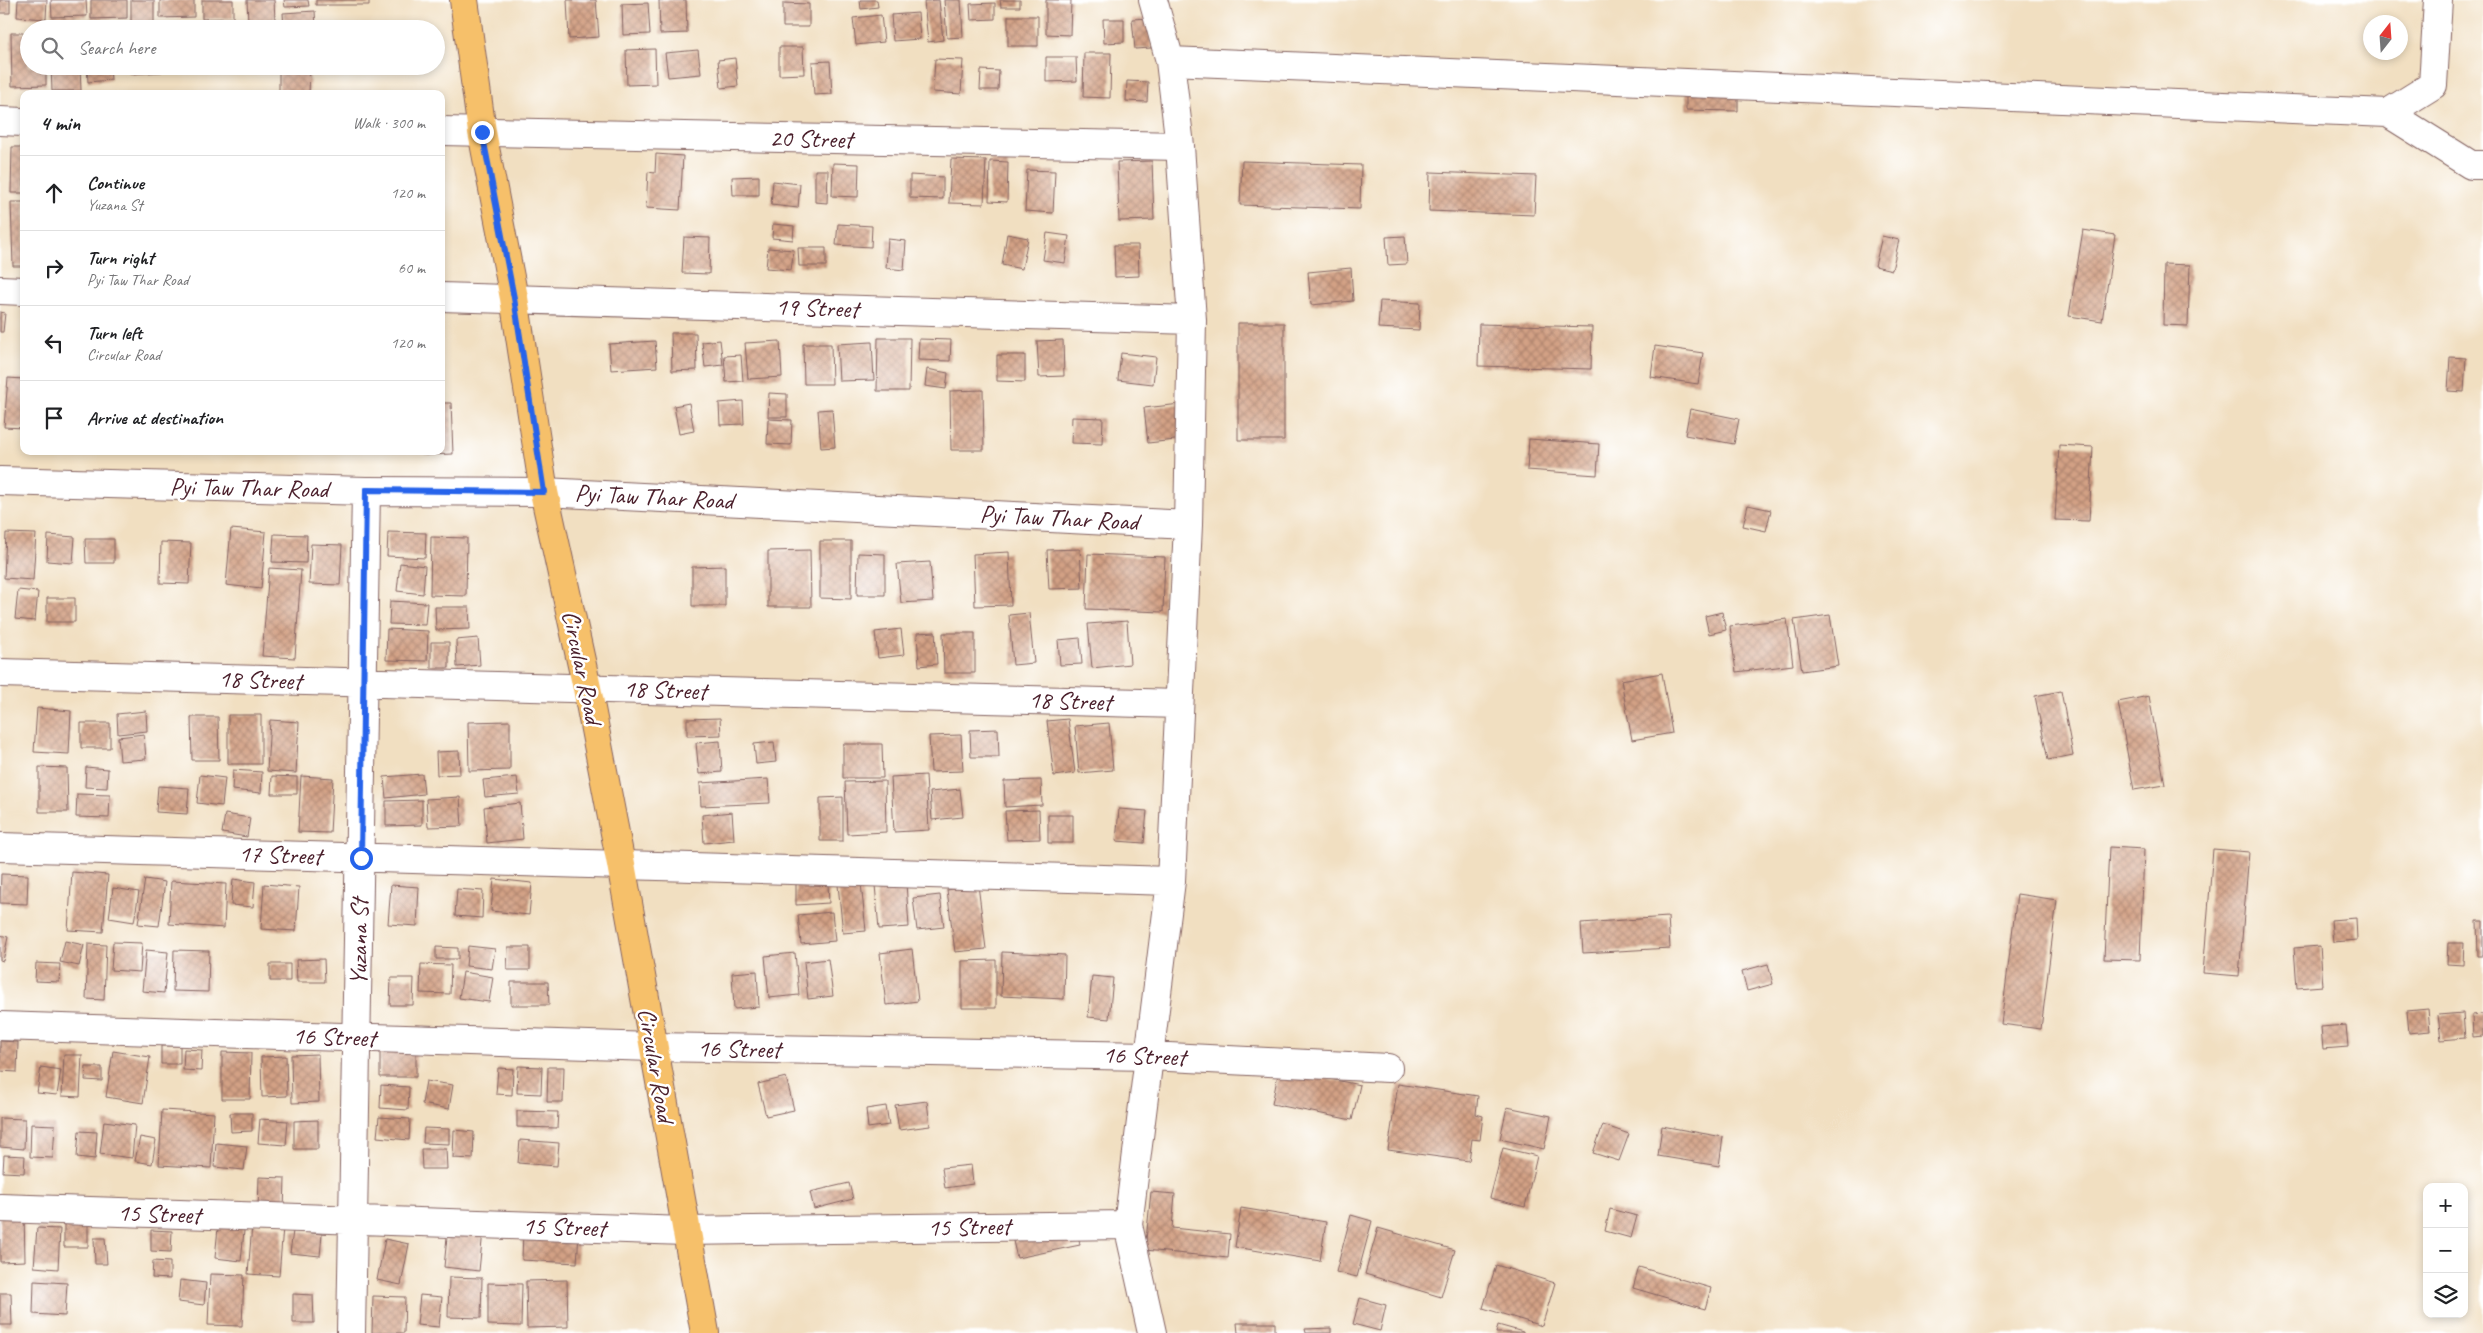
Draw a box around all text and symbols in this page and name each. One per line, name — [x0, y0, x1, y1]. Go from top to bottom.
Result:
north arrow — [2363, 15, 2408, 60]
search box — [20, 20, 445, 75]
icon: search — [38, 34, 66, 62]
text: Search here — [78, 36, 155, 60]
text: 4 min — [40, 110, 80, 136]
text: Walk · 300 m — [353, 113, 425, 133]
route end — [471, 121, 494, 144]
street label: 20 Street — [769, 122, 856, 156]
text: Continue — [87, 171, 144, 195]
icon: ahead — [40, 179, 68, 207]
text: 120 m — [391, 183, 425, 203]
text: Yuzana St — [87, 195, 143, 215]
text: Turn right — [87, 246, 154, 270]
icon: right — [40, 254, 68, 282]
text: 60 m — [398, 258, 425, 278]
text: Pyi Taw Thar Road — [87, 270, 188, 290]
street label: 19 Street — [775, 291, 863, 326]
text: Turn left — [87, 321, 142, 345]
icon: left — [40, 329, 68, 357]
text: 120 m — [391, 333, 425, 353]
text: Circular Road — [87, 345, 161, 365]
icon: arrive — [40, 404, 68, 432]
text: Arrive at destination — [87, 406, 223, 430]
street label: Pyi Taw Thar Road — [169, 471, 333, 505]
street label: Pyi Taw Thar Road — [574, 477, 738, 517]
street label: Pyi Taw Thar Road — [979, 498, 1143, 538]
street label: Circular Road — [554, 607, 610, 731]
street label: 18 Street — [218, 663, 306, 698]
street label: 18 Street — [623, 673, 711, 708]
street label: 18 Street — [1028, 684, 1116, 719]
street label: 17 Street — [238, 838, 326, 873]
route start — [350, 847, 373, 870]
street label: Yuzana St — [342, 895, 376, 986]
street label: Circular Road — [630, 1006, 682, 1128]
street label: 16 Street — [292, 1020, 380, 1055]
street label: 16 Street — [697, 1032, 784, 1066]
street label: 16 Street — [1102, 1039, 1190, 1074]
map controls — [2423, 1183, 2468, 1318]
button: + — [2423, 1183, 2468, 1228]
street label: 15 Street — [117, 1197, 205, 1232]
street label: 15 Street — [522, 1210, 610, 1245]
street label: 15 Street — [927, 1210, 1014, 1244]
button: − — [2423, 1228, 2468, 1273]
button: layers — [2423, 1273, 2468, 1318]

